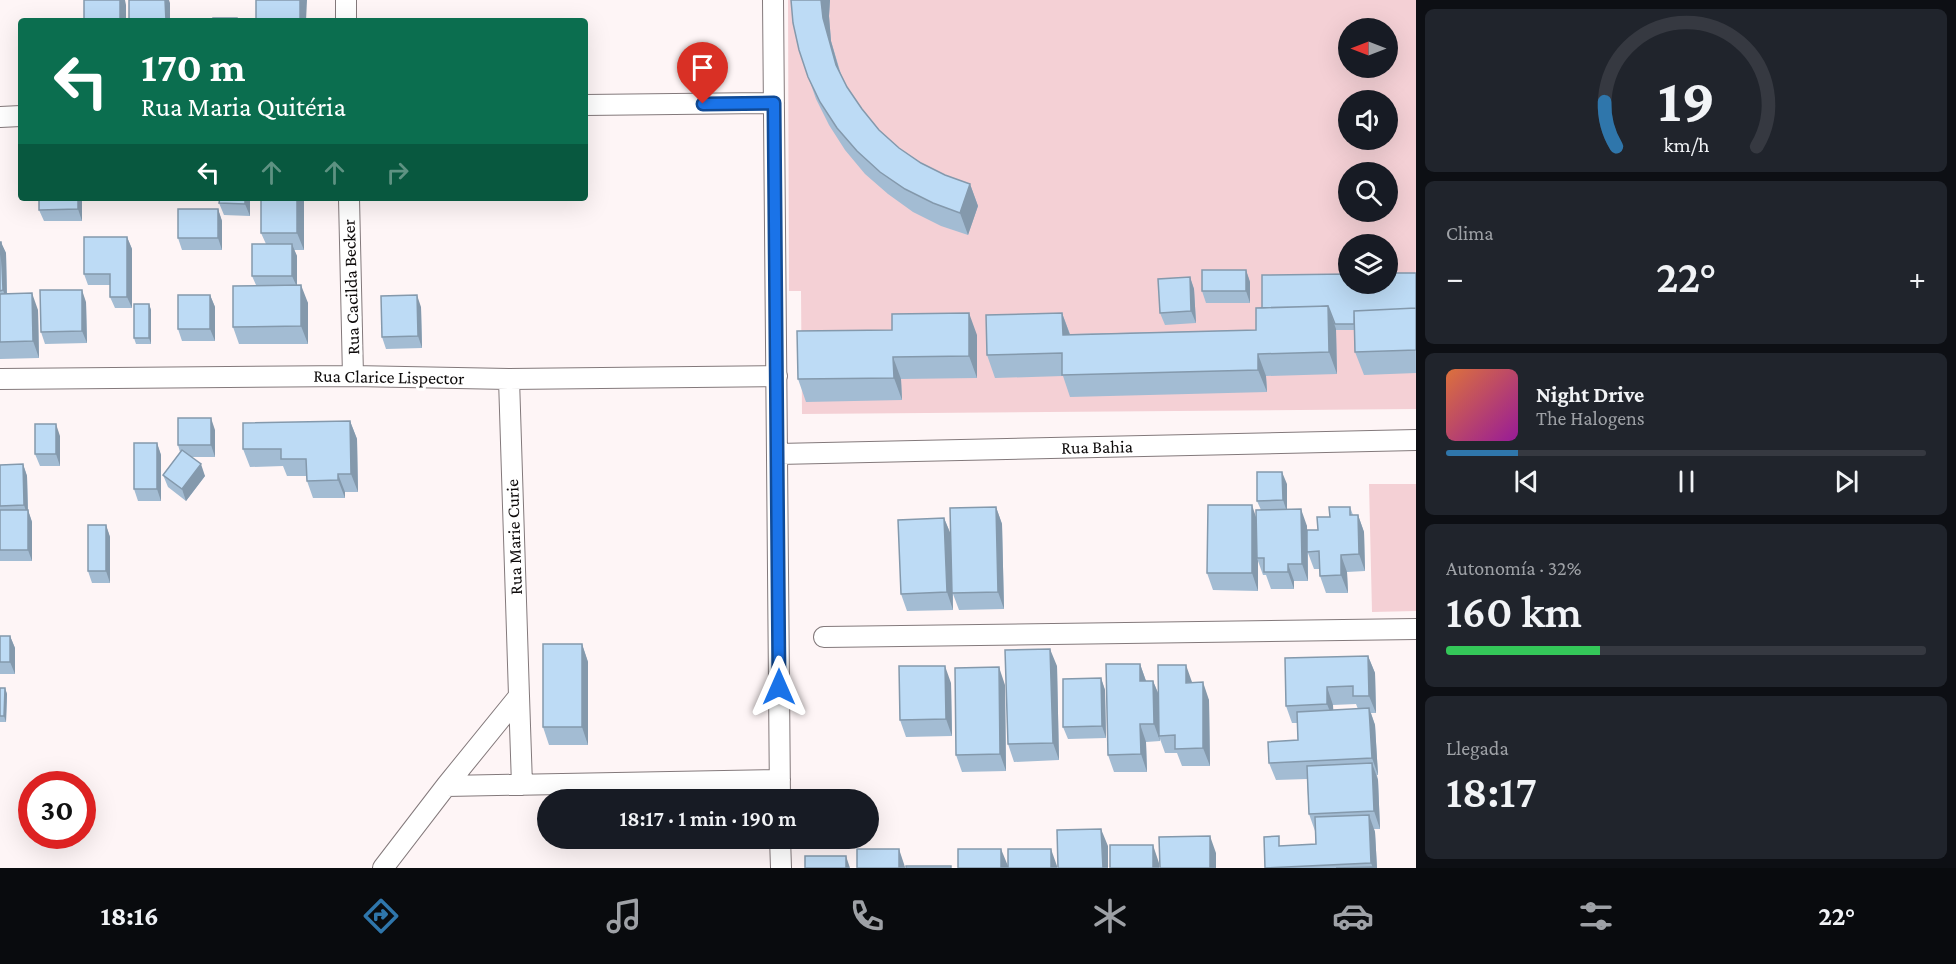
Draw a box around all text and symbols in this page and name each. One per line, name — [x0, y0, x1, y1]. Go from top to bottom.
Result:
north arrow — [1338, 18, 1398, 78]
map controls — [1338, 18, 1398, 294]
icon: left — [42, 42, 120, 120]
pin — [677, 42, 728, 104]
text: 170 m — [141, 43, 246, 90]
icon: arrive — [686, 51, 719, 84]
text: 19 — [1657, 66, 1715, 135]
button: sound — [1338, 90, 1398, 150]
text: Rua Maria Quitéria — [141, 92, 346, 122]
text: km/h — [1663, 134, 1710, 158]
icon: left — [192, 156, 225, 189]
icon: ahead — [255, 156, 288, 189]
icon: ahead — [318, 156, 351, 189]
icon: right — [381, 156, 414, 189]
button: search — [1338, 162, 1398, 222]
street label: Rua Cacilda Becker — [339, 218, 363, 355]
text: Clima — [1446, 222, 1494, 244]
button: layers — [1338, 234, 1398, 294]
text: 22° — [1656, 252, 1716, 302]
text: − — [1446, 259, 1463, 296]
text: + — [1909, 259, 1926, 296]
street label: Rua Clarice Lispector — [313, 366, 465, 388]
text: Night Drive — [1536, 382, 1644, 407]
text: The Halogens — [1536, 407, 1645, 429]
street label: Rua Bahia — [1061, 436, 1133, 458]
icon: previous — [1510, 465, 1543, 498]
icon: pause — [1670, 465, 1703, 498]
icon: next — [1830, 465, 1863, 498]
street label: Rua Marie Curie — [502, 479, 526, 595]
text: Autonomía · 32% — [1446, 557, 1581, 579]
text: 160 km — [1446, 587, 1582, 637]
position arrow — [747, 655, 811, 719]
text: Llegada — [1446, 737, 1509, 759]
text: 18:17 — [1446, 767, 1537, 817]
speed limit sign: 30 — [18, 771, 96, 849]
text: 18:17 · 1 min · 190 m — [619, 806, 797, 831]
icon: directions — [360, 895, 402, 937]
icon: music — [603, 895, 645, 937]
icon: phone — [846, 895, 888, 937]
icon: climate — [1089, 895, 1131, 937]
icon: car — [1332, 895, 1374, 937]
icon: filters — [1575, 895, 1617, 937]
text: 18:16 — [101, 901, 159, 931]
text: 22° — [1818, 901, 1855, 931]

